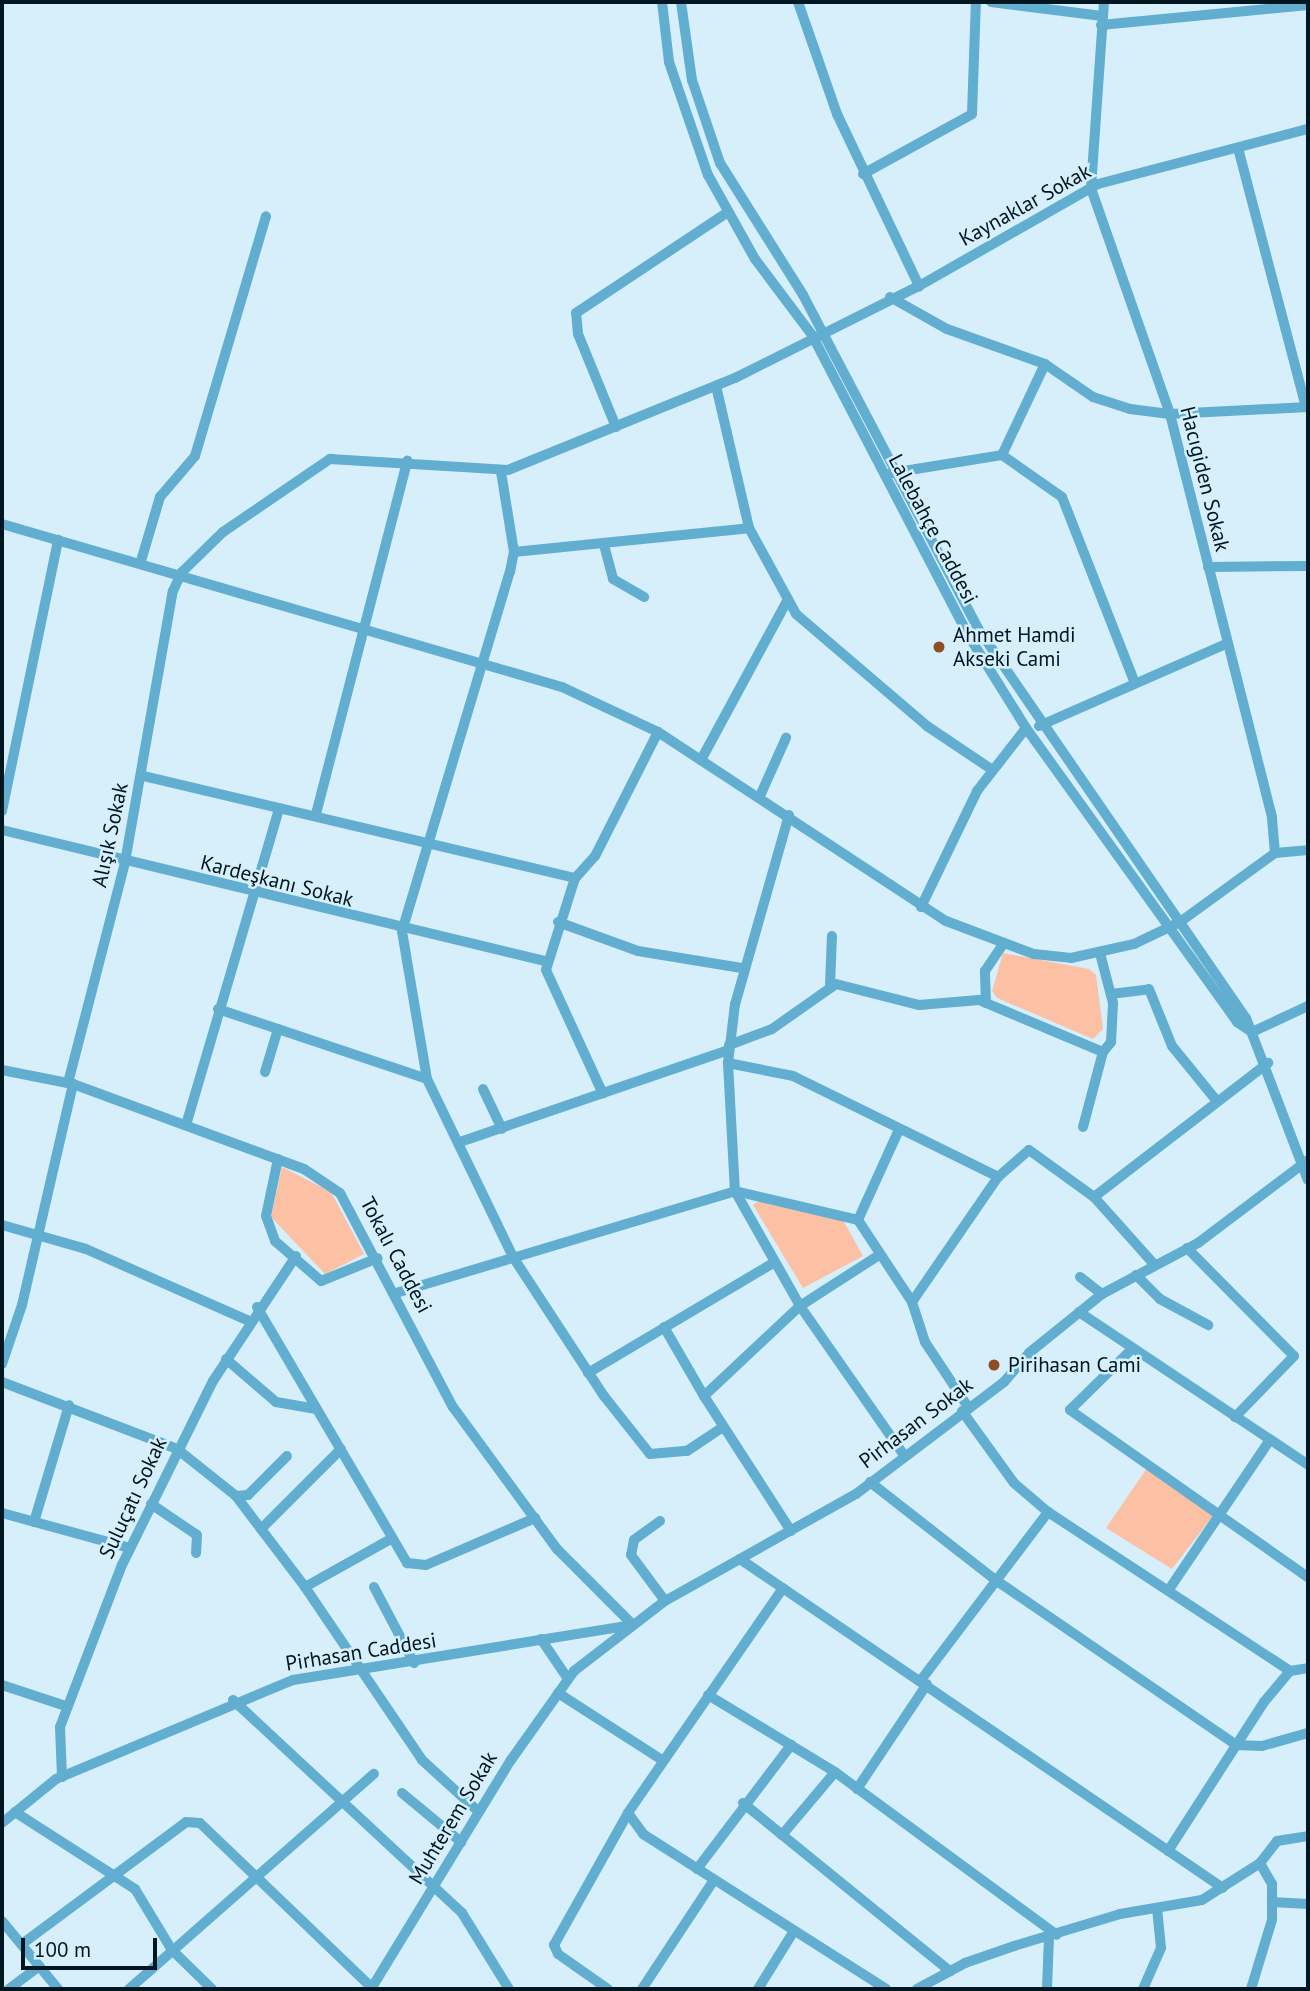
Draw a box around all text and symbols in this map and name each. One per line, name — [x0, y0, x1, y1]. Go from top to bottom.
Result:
street label: Kaynaklar Sokak — [955, 158, 1095, 252]
street label: Hacıgiden Sokak — [1175, 404, 1235, 554]
street label: Lalebahçe Caddesi — [883, 450, 983, 608]
place label: Ahmet Hamdi Akseki Cami — [953, 622, 1076, 672]
marker: Ahmet Hamdi Akseki Cami — [931, 639, 947, 655]
street label: Alışık Sokak — [87, 780, 133, 890]
street label: Kardeşkanı Sokak — [198, 850, 356, 912]
street label: Tokalı Caddesi — [355, 1193, 437, 1317]
place label: Pirihasan Cami — [1008, 1352, 1141, 1378]
marker: Pirihasan Cami — [986, 1357, 1002, 1373]
street label: Pirhasan Sokak — [854, 1372, 978, 1474]
street label: Suluçatı Sokak — [94, 1433, 172, 1563]
street label: Pirhasan Caddesi — [284, 1628, 438, 1676]
street label: Muhterem Sokak — [403, 1747, 503, 1889]
scale bar — [24, 1924, 161, 1968]
text: 100 m — [34, 1936, 91, 1963]

